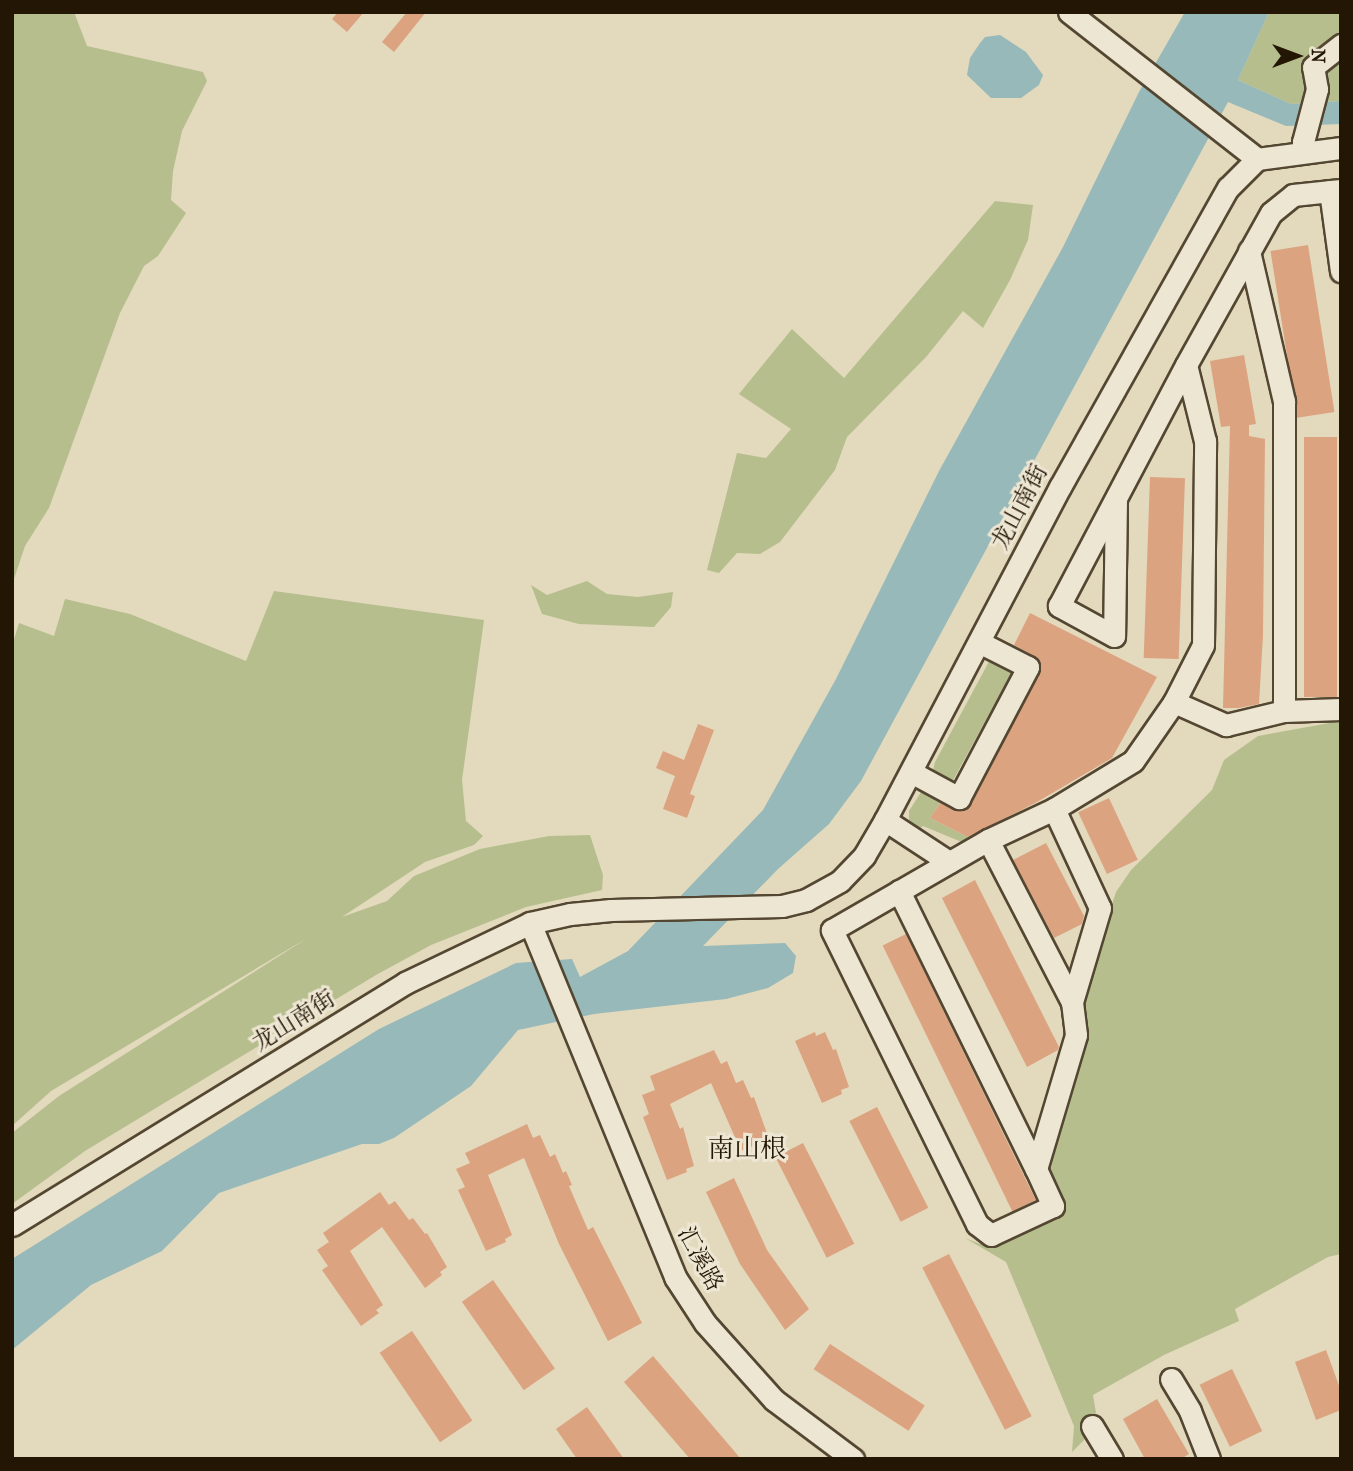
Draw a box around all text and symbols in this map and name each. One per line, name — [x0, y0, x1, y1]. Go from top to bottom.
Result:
north arrow — [1262, 21, 1332, 91]
text: N — [1307, 49, 1329, 63]
street label: 龙山南街 — [986, 460, 1054, 554]
street label: 龙山南街 — [248, 985, 340, 1057]
district label: 南山根 — [708, 1133, 786, 1165]
street label: 汇溪路 — [672, 1222, 728, 1296]

